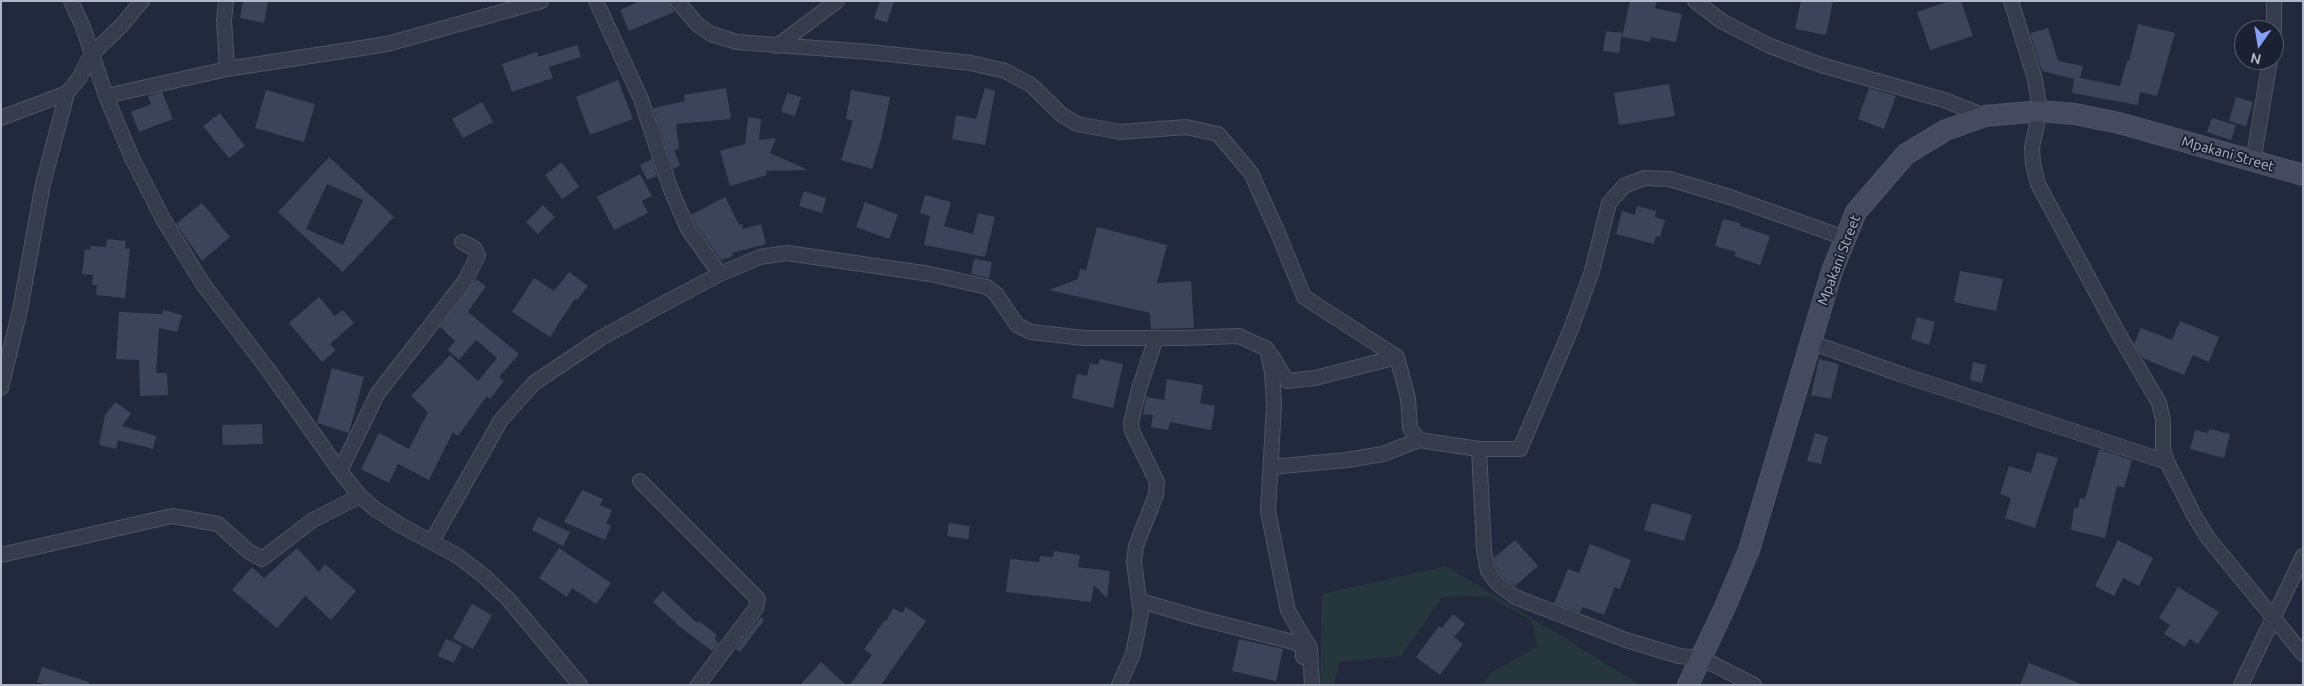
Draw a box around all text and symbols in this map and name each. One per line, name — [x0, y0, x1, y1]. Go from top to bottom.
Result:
north arrow — [2234, 20, 2284, 70]
text: N — [2249, 50, 2263, 68]
street label: Mpakani Street — [2180, 133, 2276, 175]
street label: Mpakani Street — [1814, 212, 1864, 308]

